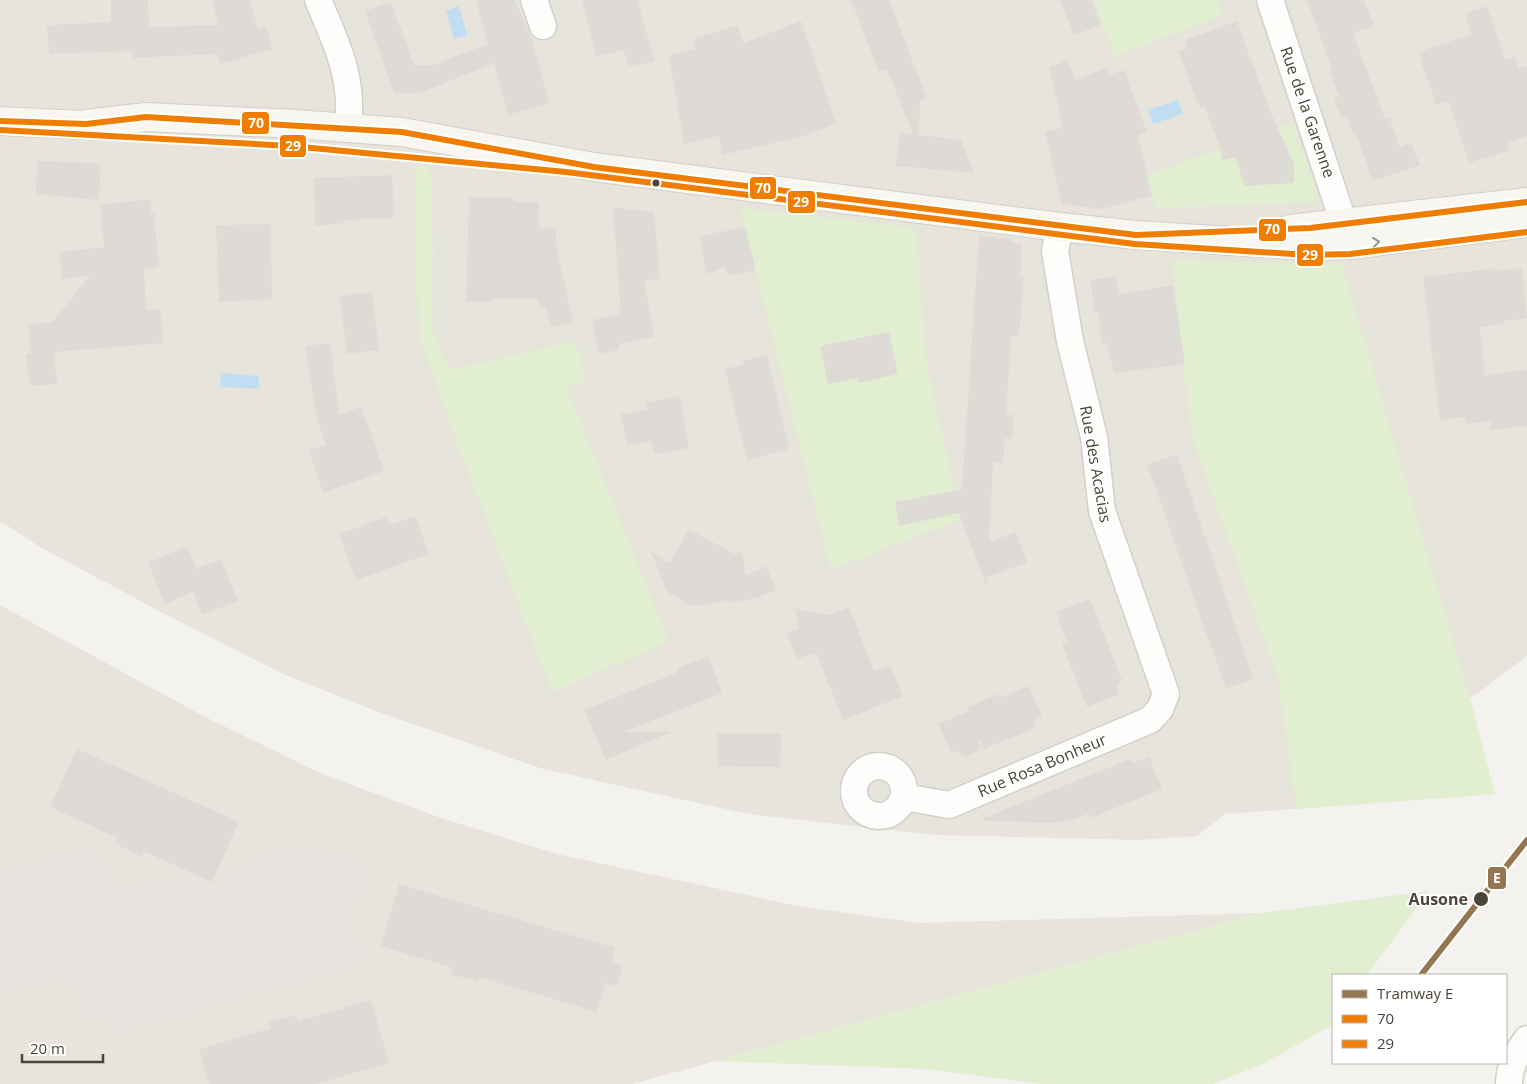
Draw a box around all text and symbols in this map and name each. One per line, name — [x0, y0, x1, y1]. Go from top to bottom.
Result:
street label: Rue de la Garenne — [1275, 43, 1341, 181]
line badge: 70 — [241, 111, 270, 135]
text: 70 — [248, 113, 264, 132]
line badge: 29 — [279, 134, 307, 158]
text: 29 — [285, 136, 301, 155]
line badge: 70 — [749, 176, 777, 200]
unlabelled marker — [651, 178, 661, 188]
text: 70 — [755, 178, 771, 197]
line badge: 29 — [787, 190, 816, 214]
text: 29 — [793, 192, 809, 211]
line badge: 70 — [1258, 218, 1287, 242]
text: 70 — [1264, 219, 1280, 238]
one-way arrow — [1373, 237, 1381, 248]
line badge: 29 — [1296, 243, 1324, 267]
text: 29 — [1302, 245, 1318, 264]
street label: Rue des Acacias — [1075, 404, 1117, 524]
street label: Rue Rosa Bonheur — [974, 728, 1110, 802]
line badge: E — [1487, 866, 1507, 890]
text: E — [1493, 868, 1501, 887]
place label: Ausone — [1409, 888, 1468, 910]
marker: Ausone — [1472, 890, 1490, 908]
legend — [1332, 974, 1507, 1064]
text: Tramway E — [1377, 983, 1453, 1003]
text: 70 — [1377, 1008, 1394, 1028]
scale bar — [22, 1032, 104, 1064]
text: 29 — [1377, 1033, 1394, 1053]
text: 20 m — [30, 1038, 65, 1058]

